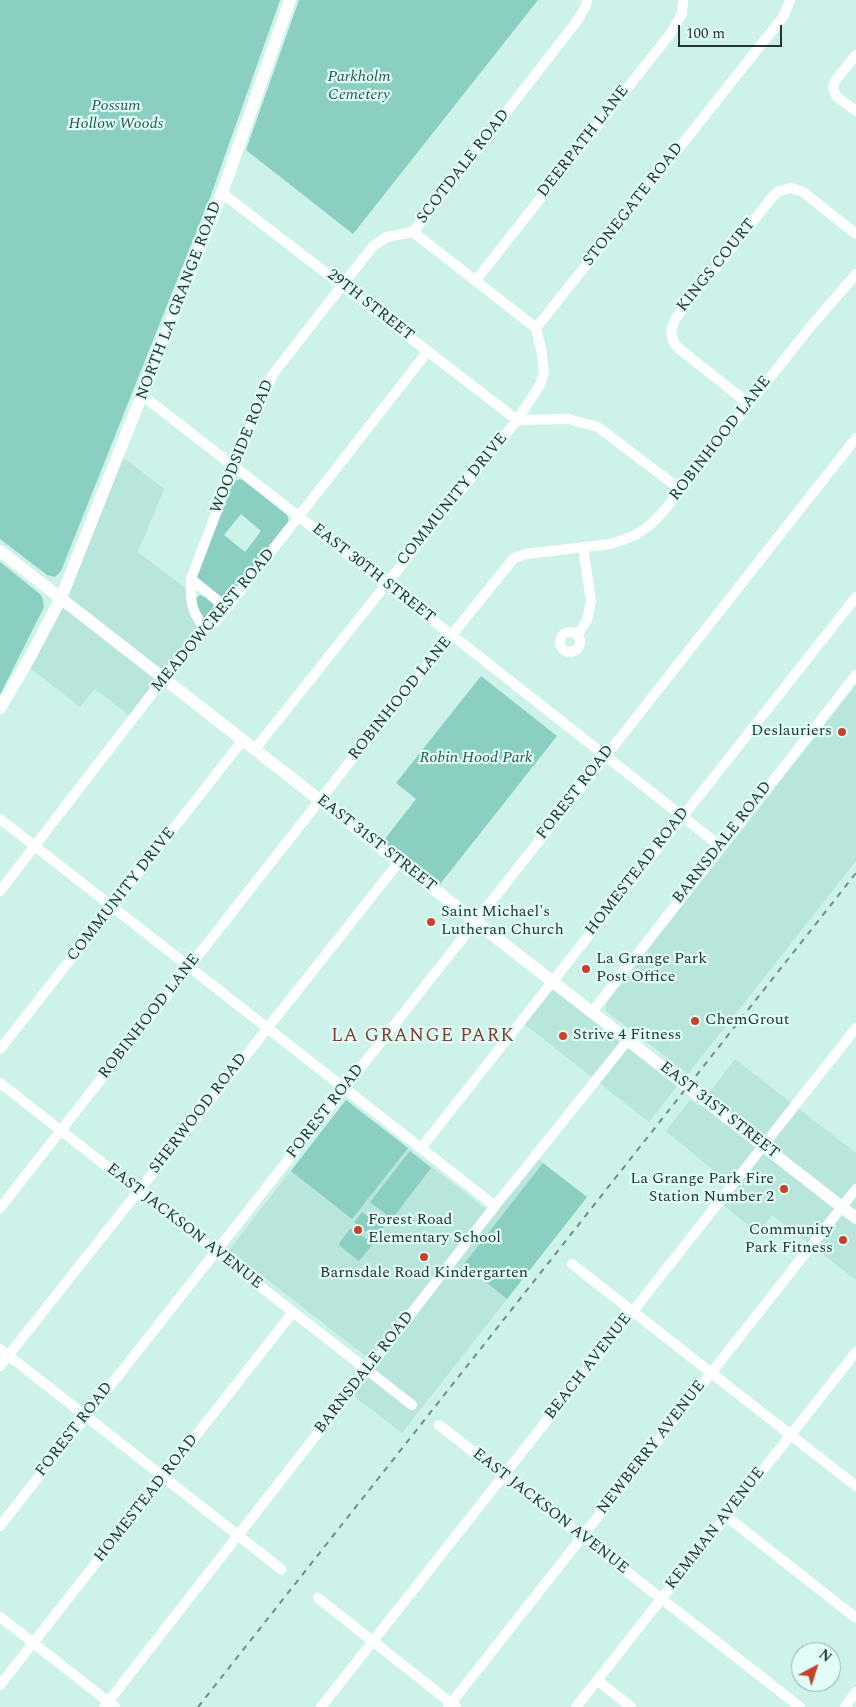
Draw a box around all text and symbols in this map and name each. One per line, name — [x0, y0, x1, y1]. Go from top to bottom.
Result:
scale bar — [681, 15, 785, 47]
text: 100 m — [686, 22, 725, 45]
park label: Parkholm Cemetery — [327, 68, 391, 106]
street label: DEERPATH LANE — [534, 82, 634, 202]
park label: Possum Hollow Woods — [69, 97, 163, 135]
street label: SCOTDALE ROAD — [413, 106, 515, 228]
street label: STONEGATE ROAD — [580, 139, 688, 271]
street label: NORTH LA GRANGE ROAD — [133, 199, 227, 403]
street label: KINGS COURT — [674, 216, 760, 316]
street label: 29TH STREET — [323, 266, 417, 346]
street label: ROBINHOOD LANE — [666, 373, 776, 505]
street label: WOODSIDE ROAD — [207, 377, 279, 517]
street label: COMMUNITY DRIVE — [394, 430, 512, 570]
street label: EAST 30TH STREET — [308, 520, 438, 628]
street label: MEADOWCREST ROAD — [148, 545, 280, 697]
street label: ROBINHOOD LANE — [345, 633, 457, 765]
place label: Deslauriers — [751, 722, 832, 742]
marker: Deslauriers — [836, 726, 848, 738]
street label: FOREST ROAD — [533, 742, 619, 844]
park label: Robin Hood Park — [419, 749, 533, 769]
street label: BARNSDALE ROAD — [669, 778, 777, 908]
street label: EAST 31ST STREET — [312, 791, 440, 897]
street label: HOMESTEAD ROAD — [582, 804, 694, 940]
street label: COMMUNITY DRIVE — [64, 824, 180, 966]
place label: Saint Michael's Lutheran Church — [441, 903, 564, 941]
marker: Saint Michael's Lutheran Church — [425, 916, 437, 928]
place label: La Grange Park Post Office — [596, 950, 707, 988]
street label: ROBINHOOD LANE — [95, 951, 205, 1083]
marker: La Grange Park Post Office — [580, 963, 592, 975]
place label: ChemGrout — [705, 1011, 789, 1031]
marker: ChemGrout — [689, 1015, 701, 1027]
district label: LA GRANGE PARK — [329, 1026, 517, 1048]
place label: Strive 4 Fitness — [573, 1026, 681, 1046]
marker: Strive 4 Fitness — [557, 1030, 569, 1042]
street label: SHERWOOD ROAD — [146, 1050, 252, 1178]
street label: EAST 31ST STREET — [655, 1058, 783, 1164]
street label: FOREST ROAD — [283, 1061, 369, 1163]
street label: EAST JACKSON AVENUE — [102, 1160, 266, 1294]
place label: La Grange Park Fire Station Number 2 — [630, 1170, 774, 1208]
marker: La Grange Park Fire Station Number 2 — [778, 1183, 790, 1195]
place label: Forest Road Elementary School — [368, 1211, 501, 1249]
place label: Community Park Fitness — [745, 1221, 833, 1259]
marker: Forest Road Elementary School — [352, 1224, 364, 1236]
marker: Community Park Fitness — [837, 1234, 849, 1246]
marker: Barnsdale Road Kindergarten — [418, 1251, 430, 1263]
place label: Barnsdale Road Kindergarten — [320, 1264, 528, 1284]
street label: BARNSDALE ROAD — [311, 1308, 419, 1438]
street label: BEACH AVENUE — [541, 1310, 637, 1424]
street label: NEWBERRY AVENUE — [594, 1377, 710, 1519]
street label: FOREST ROAD — [32, 1379, 118, 1481]
street label: HOMESTEAD ROAD — [91, 1431, 203, 1567]
street label: EAST JACKSON AVENUE — [468, 1445, 632, 1579]
street label: KEMMAN AVENUE — [662, 1464, 770, 1594]
north arrow — [791, 1642, 841, 1692]
text: N — [814, 1644, 836, 1668]

